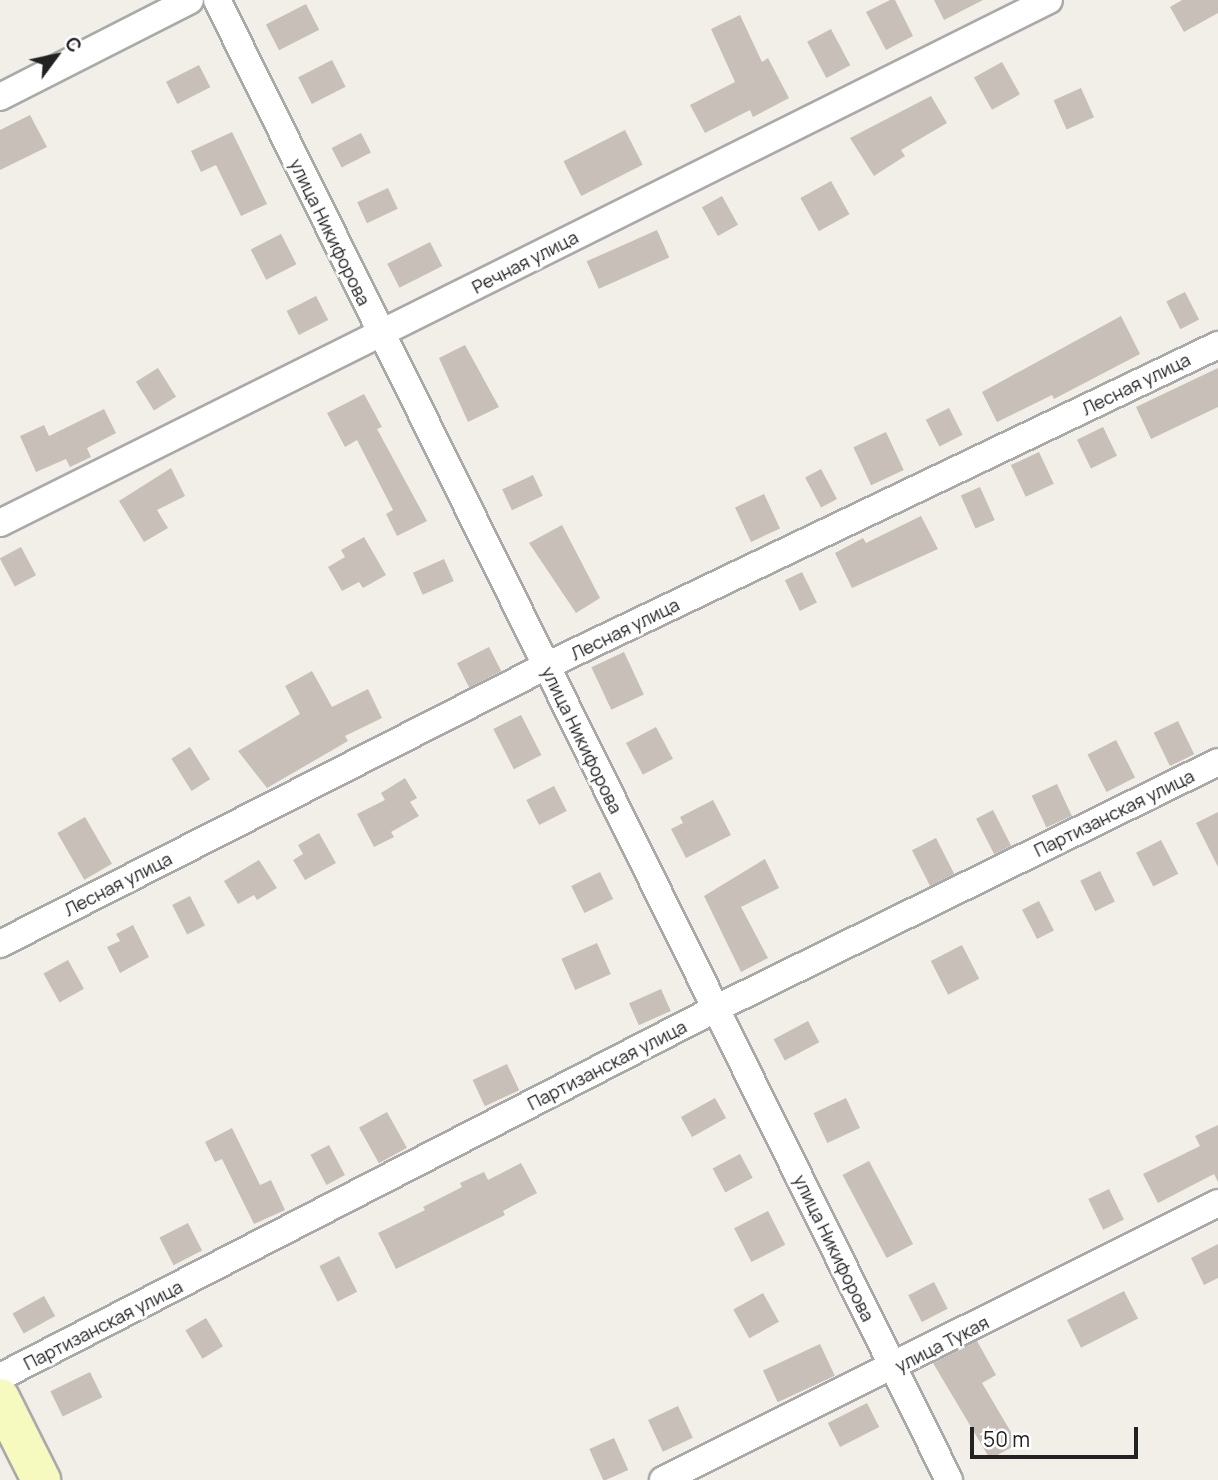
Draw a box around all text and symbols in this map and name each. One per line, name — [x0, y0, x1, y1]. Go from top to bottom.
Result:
north arrow — [21, 21, 91, 91]
text: С — [59, 32, 88, 58]
street label: улица Никифорова — [285, 155, 375, 309]
street label: Речная улица — [468, 226, 582, 298]
street label: Лесная улица — [1078, 348, 1194, 420]
street label: Лесная улица — [567, 593, 683, 665]
street label: улица Никифорова — [537, 663, 627, 817]
street label: Партизанская улица — [1030, 765, 1198, 861]
street label: Лесная улица — [60, 848, 176, 920]
street label: Партизанская улица — [524, 1016, 690, 1114]
street label: улица Никифорова — [789, 1171, 879, 1325]
street label: Партизанская улица — [20, 1276, 186, 1374]
street label: улица Тукая — [892, 1311, 992, 1377]
scale bar — [973, 1414, 1141, 1458]
text: 50 m — [983, 1425, 1030, 1453]

